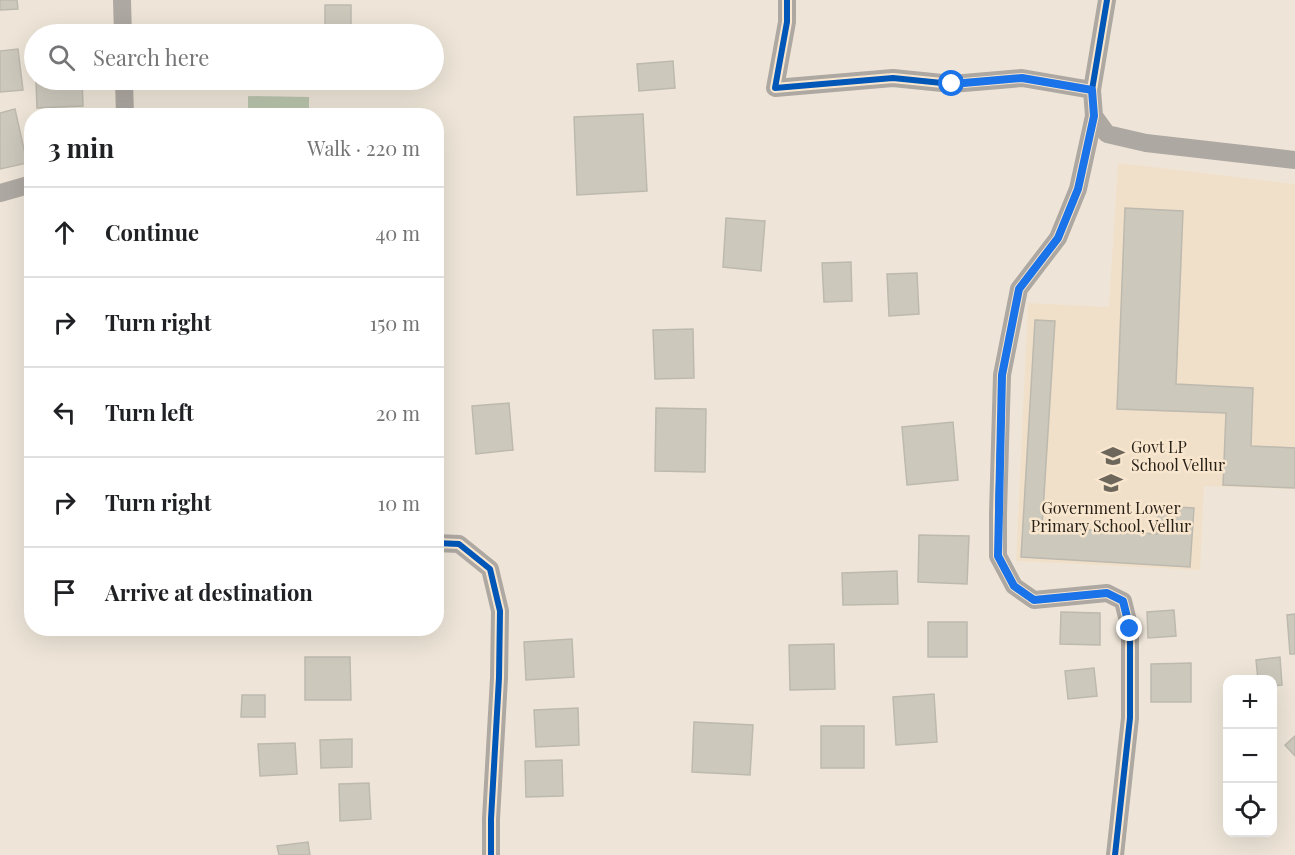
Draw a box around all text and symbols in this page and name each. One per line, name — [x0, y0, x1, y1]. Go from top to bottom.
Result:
search box — [24, 24, 444, 90]
icon: search — [45, 41, 78, 74]
text: Search here — [93, 42, 209, 72]
route start — [938, 70, 964, 96]
text: 3 min — [48, 130, 114, 165]
text: Walk · 220 m — [307, 134, 420, 161]
icon: ahead — [48, 216, 81, 249]
text: Continue — [105, 217, 199, 247]
text: 40 m — [375, 219, 420, 246]
icon: right — [48, 306, 81, 339]
text: Turn right — [105, 307, 211, 337]
text: 150 m — [370, 309, 420, 336]
icon: left — [48, 396, 81, 429]
text: Turn left — [105, 397, 194, 427]
text: 20 m — [376, 399, 420, 426]
place label: Govt LP School Vellur — [1131, 436, 1225, 475]
school or university icon: Govt LP School Vellur — [1100, 443, 1126, 469]
school or university icon: Government Lower Primary School, Vellur — [1098, 470, 1124, 496]
icon: right — [48, 486, 81, 519]
text: Turn right — [105, 487, 211, 517]
text: 10 m — [378, 489, 420, 516]
place label: Government Lower Primary School, Vellur — [1031, 497, 1191, 536]
icon: arrive — [48, 576, 81, 609]
text: Arrive at destination — [105, 577, 313, 607]
route end — [1116, 615, 1142, 641]
map controls — [1223, 675, 1277, 837]
button: + — [1223, 675, 1277, 729]
button: − — [1223, 729, 1277, 783]
button: locate — [1223, 783, 1277, 837]

